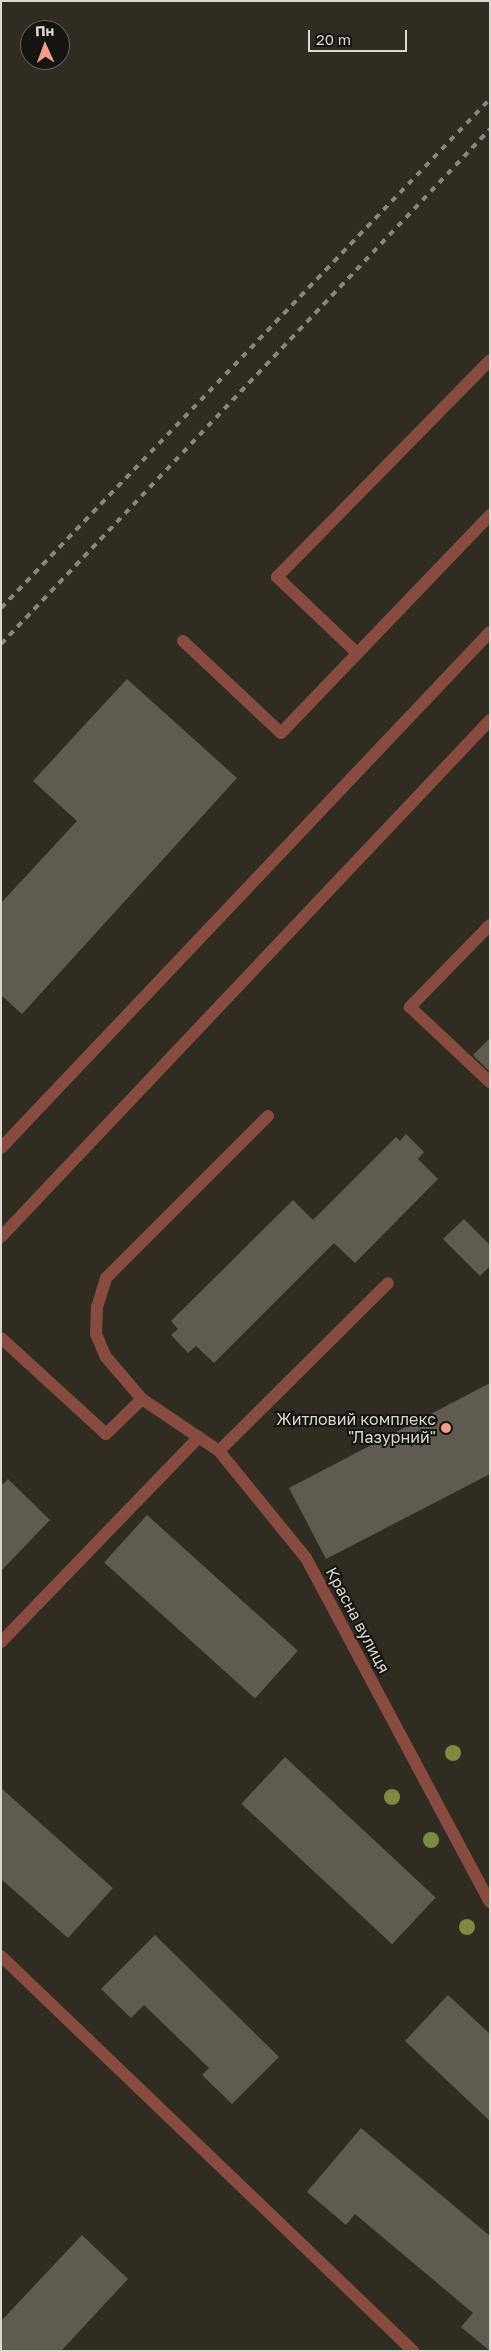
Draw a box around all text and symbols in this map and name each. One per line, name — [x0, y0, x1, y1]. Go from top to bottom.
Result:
north arrow — [20, 20, 70, 70]
scale bar — [311, 20, 410, 52]
text: Пн — [35, 22, 54, 39]
text: 20 m — [316, 30, 351, 48]
place label: Житловий комплекс "Лазурний" — [276, 1409, 436, 1447]
marker: Житловий комплекс "Лазурний" — [440, 1422, 452, 1434]
street label: Красна вулиця — [322, 1564, 394, 1676]

